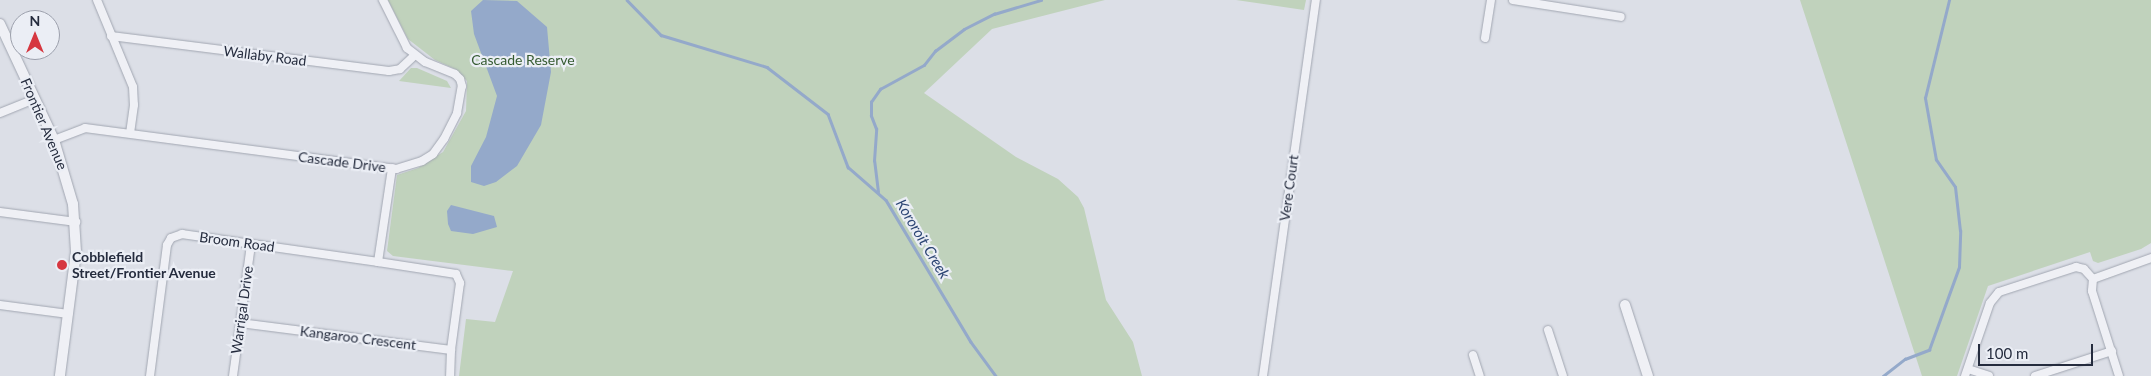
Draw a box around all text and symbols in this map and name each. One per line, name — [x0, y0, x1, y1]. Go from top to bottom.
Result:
north arrow — [10, 10, 60, 60]
text: N — [30, 12, 40, 29]
street label: Wallaby Road — [222, 43, 308, 69]
park label: Cascade Reserve — [471, 52, 575, 68]
street label: Frontier Avenue — [17, 75, 71, 173]
street label: Cascade Drive — [297, 148, 387, 176]
street label: Vere Court — [1276, 154, 1302, 222]
water label: Kororoit Creek — [892, 196, 954, 282]
street label: Broom Road — [198, 228, 276, 256]
place label: Cobblefield Street/Frontier Avenue — [72, 249, 217, 282]
marker: Cobblefield Street/Frontier Avenue — [56, 259, 68, 271]
street label: Warrigal Drive — [228, 265, 256, 355]
street label: Kangaroo Crescent — [299, 323, 417, 353]
scale bar — [1981, 334, 2096, 366]
text: 100 m — [1986, 344, 2028, 362]

